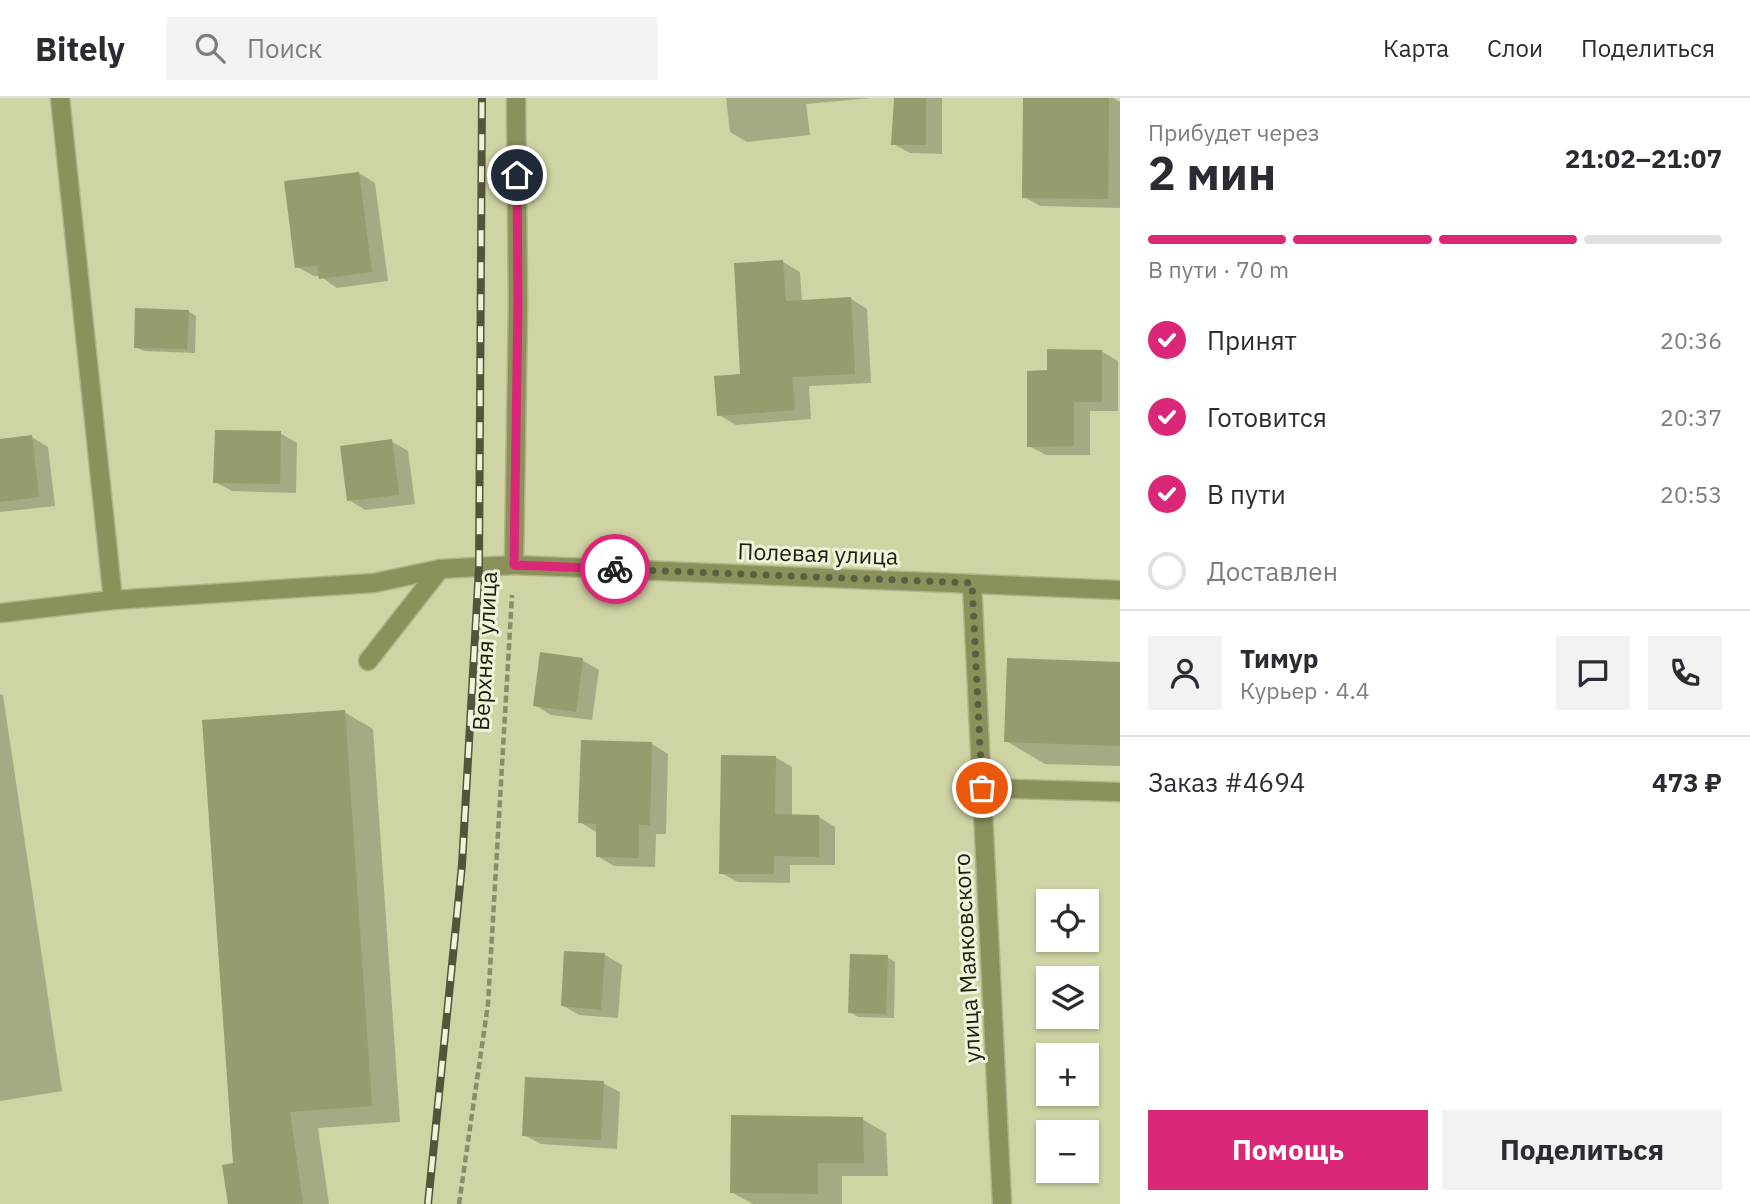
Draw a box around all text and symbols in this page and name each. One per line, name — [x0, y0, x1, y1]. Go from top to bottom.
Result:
search box — [167, 17, 657, 80]
text: Bitely — [35, 27, 125, 70]
icon: search — [191, 29, 229, 67]
text: Поиск — [247, 31, 322, 65]
text: Карта — [1383, 32, 1449, 64]
text: Слои — [1487, 32, 1543, 64]
text: Поделиться — [1581, 32, 1715, 64]
text: Прибудет через — [1148, 117, 1320, 147]
text: 21:02–21:07 — [1565, 141, 1722, 175]
text: 2 мин — [1148, 143, 1276, 203]
pin — [487, 145, 547, 205]
icon: home — [498, 156, 536, 194]
text: В пути · 70 m — [1148, 254, 1289, 284]
icon: check — [1148, 321, 1186, 359]
text: Принят — [1207, 323, 1297, 357]
text: 20:36 — [1660, 325, 1722, 355]
icon: check — [1148, 398, 1186, 436]
text: Готовится — [1207, 400, 1327, 434]
text: 20:37 — [1660, 402, 1722, 432]
icon: check — [1148, 475, 1186, 513]
text: В пути — [1207, 477, 1286, 511]
text: 20:53 — [1660, 479, 1722, 509]
courier — [580, 534, 650, 604]
street label: Полевая улица — [737, 535, 899, 571]
icon: bike — [596, 550, 634, 588]
text: Доставлен — [1207, 554, 1338, 588]
street label: Верхняя улица — [465, 570, 503, 732]
button: person — [1148, 636, 1222, 710]
button: chat — [1556, 636, 1630, 710]
button: phone — [1648, 636, 1722, 710]
text: Тимур — [1240, 641, 1319, 675]
text: Курьер · 4.4 — [1240, 675, 1370, 705]
pin — [952, 758, 1012, 818]
text: Заказ #4694 — [1148, 765, 1305, 799]
text: 473 ₽ — [1652, 765, 1722, 799]
icon: bag — [963, 769, 1001, 807]
street label: улица Маяковского — [946, 853, 986, 1063]
map controls — [1036, 889, 1099, 1183]
button: locate — [1036, 889, 1099, 952]
button: layers — [1036, 966, 1099, 1029]
button: + — [1036, 1043, 1099, 1106]
button: Помощь — [1148, 1110, 1428, 1190]
button: Поделиться — [1442, 1110, 1722, 1190]
button: − — [1036, 1120, 1099, 1183]

